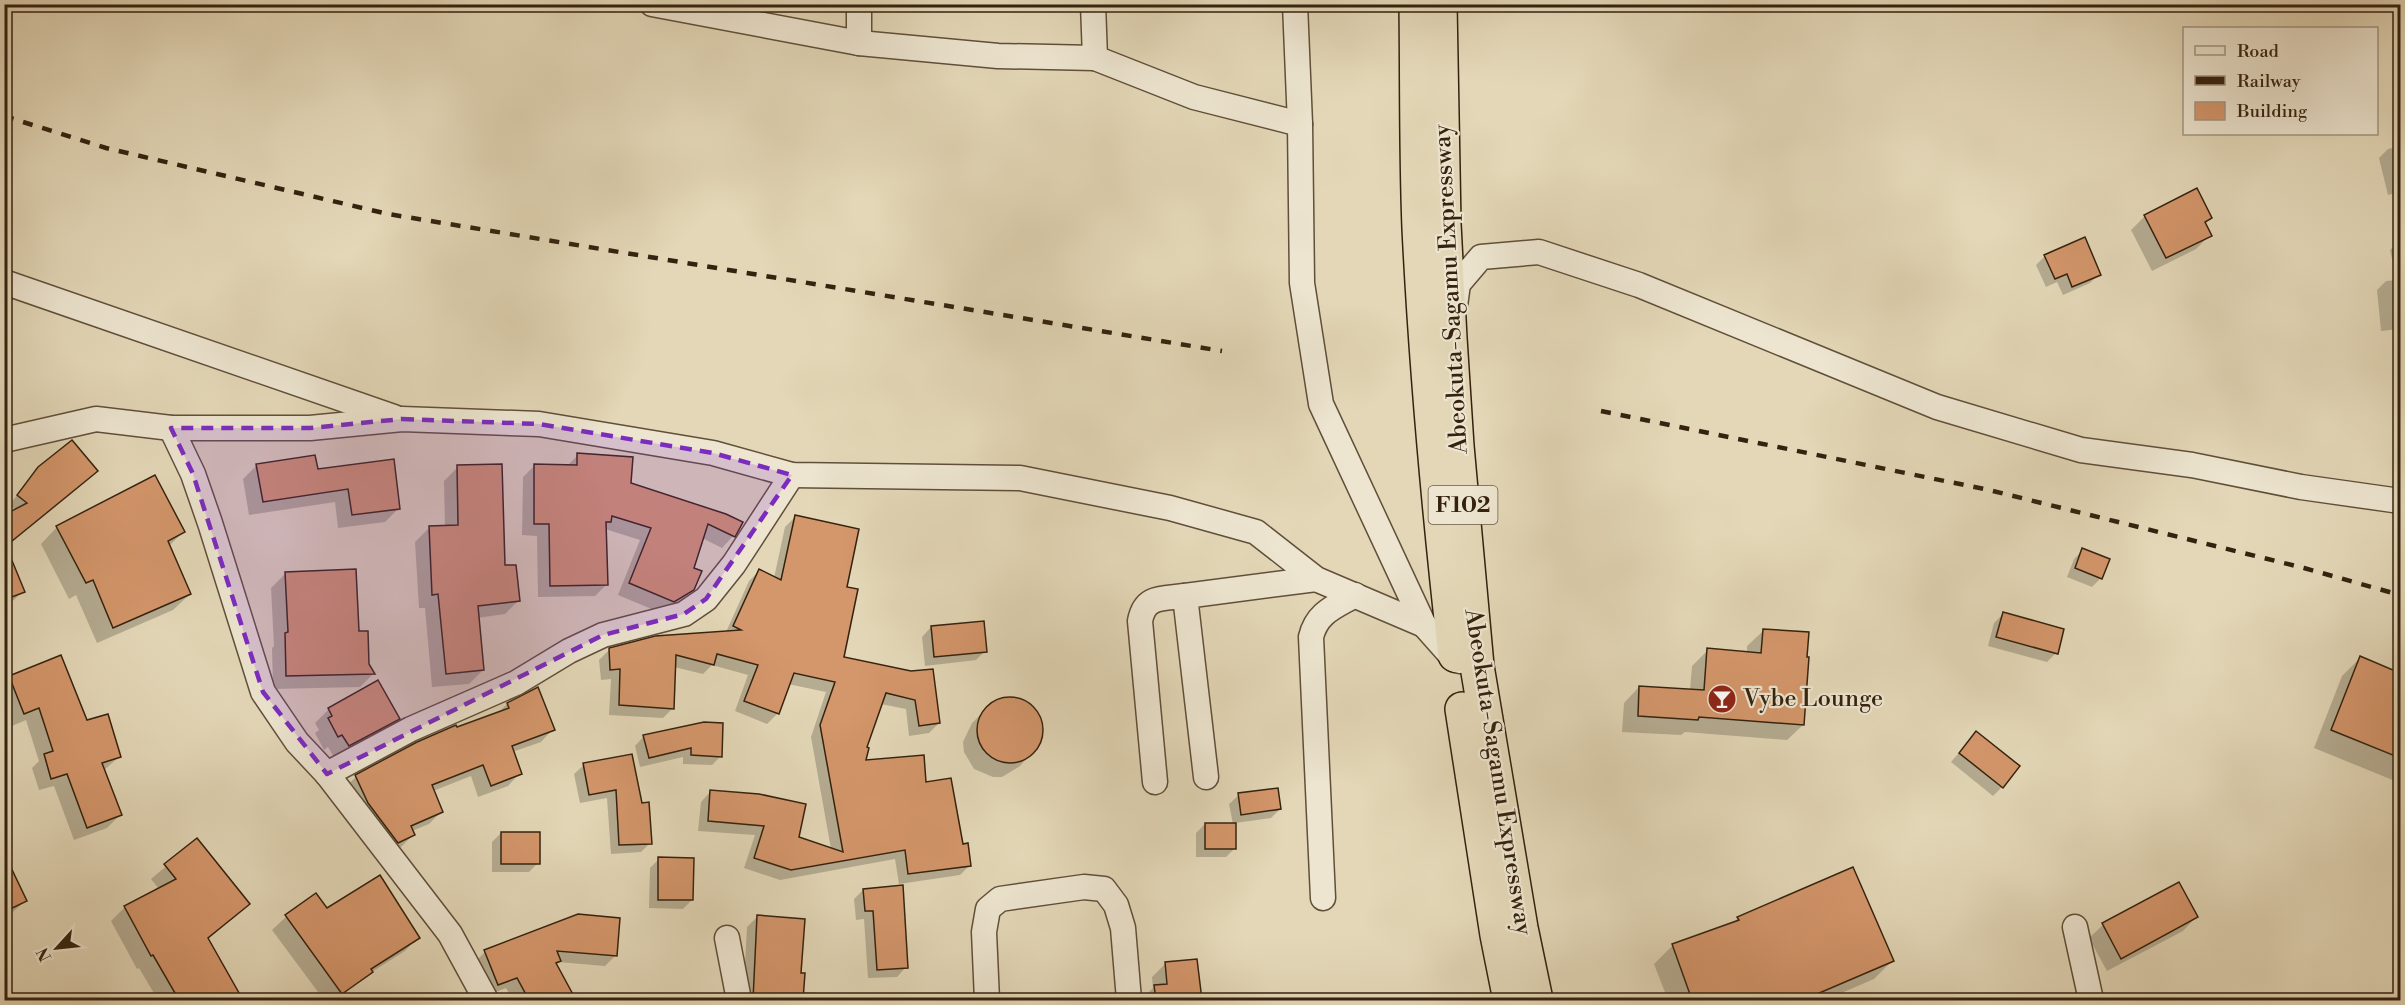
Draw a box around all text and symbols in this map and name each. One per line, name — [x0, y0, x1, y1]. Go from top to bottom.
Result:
legend — [2183, 27, 2378, 135]
text: Road — [2237, 40, 2280, 63]
text: Railway — [2237, 70, 2301, 93]
text: Building — [2236, 100, 2308, 123]
street label: Abeokuta-Sagamu Expressway — [1427, 123, 1475, 456]
road number: F102 — [1428, 486, 1498, 524]
street label: Abeokuta-Sagamu Expressway — [1457, 606, 1539, 938]
bar icon: Vybe Lounge — [1706, 683, 1738, 715]
place label: Vybe Lounge — [1742, 684, 1883, 714]
north arrow — [27, 918, 87, 978]
text: N — [33, 944, 56, 965]

